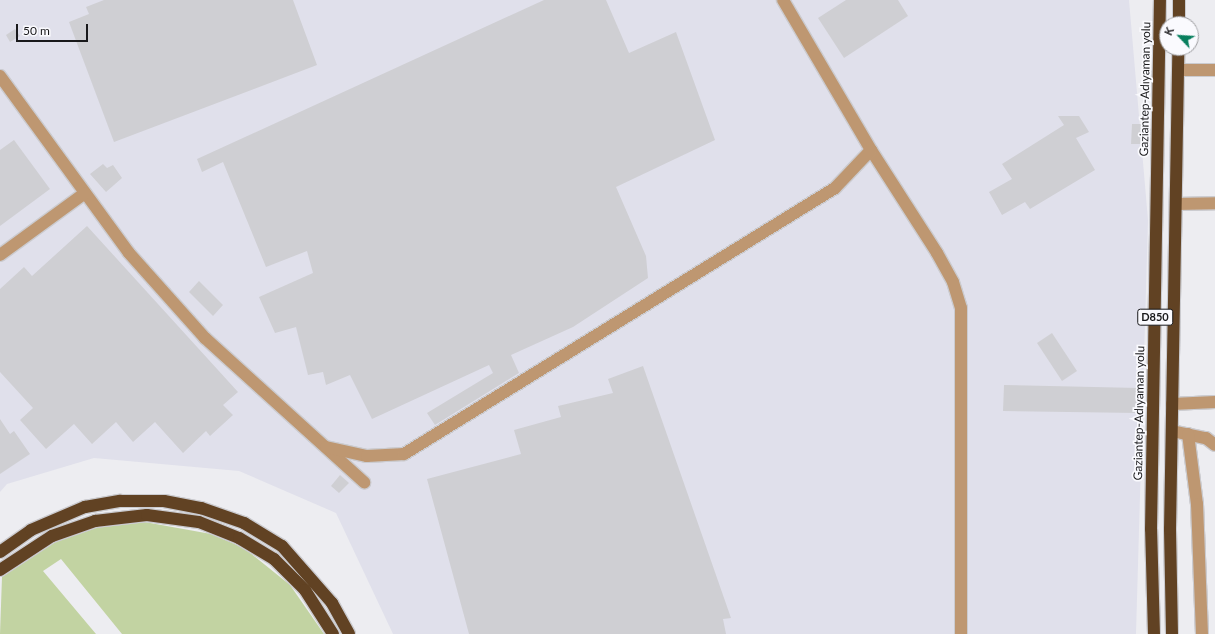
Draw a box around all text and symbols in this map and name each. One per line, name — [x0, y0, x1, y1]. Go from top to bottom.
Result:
scale bar — [18, 16, 90, 42]
north arrow — [1159, 16, 1199, 56]
street label: Gaziantep-Adıyaman yolu — [1137, 21, 1153, 157]
text: 50 m — [23, 23, 50, 38]
text: K — [1161, 25, 1176, 37]
road number: D850 — [1137, 308, 1173, 326]
street label: Gaziantep-Adıyaman yolu — [1131, 345, 1147, 481]

